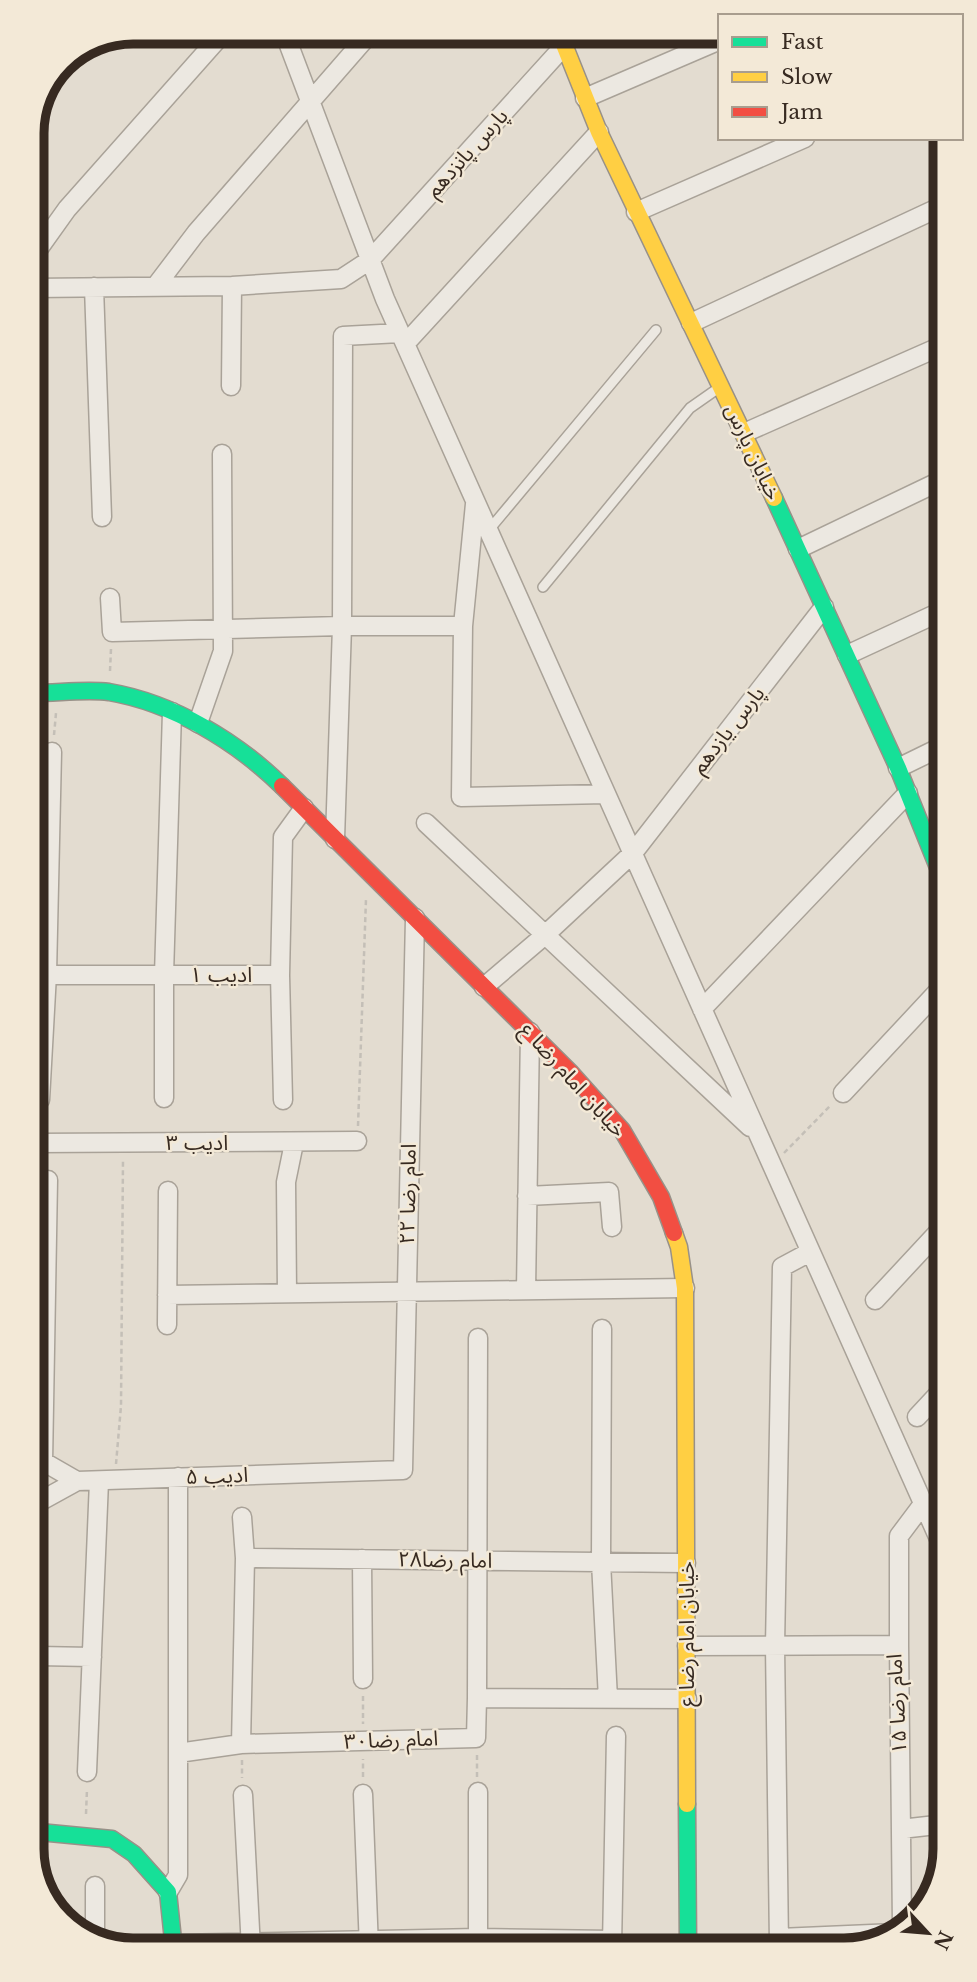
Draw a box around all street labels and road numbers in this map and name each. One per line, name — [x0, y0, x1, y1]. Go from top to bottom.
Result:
street label: پارس‌ پانزدهم — [420, 103, 515, 204]
street label: خیابان پارس — [719, 400, 787, 504]
street label: پارس‌‌ یازدهم — [686, 681, 772, 780]
street label: ادیب ۱ — [190, 962, 252, 988]
street label: خیابان امام رضا ع — [512, 1017, 631, 1145]
street label: ادیب ۳ — [166, 1130, 228, 1156]
street label: امام رضا ۲۲ — [394, 1144, 425, 1245]
street label: ادیب ۵ — [185, 1462, 249, 1490]
street label: امام رضا۲۸ — [397, 1546, 492, 1577]
street label: خیابان امام رضا ع — [674, 1561, 703, 1707]
street label: ۱۵ امام رضا — [881, 1653, 916, 1755]
street label: امام رضا۳۰ — [343, 1725, 439, 1758]

